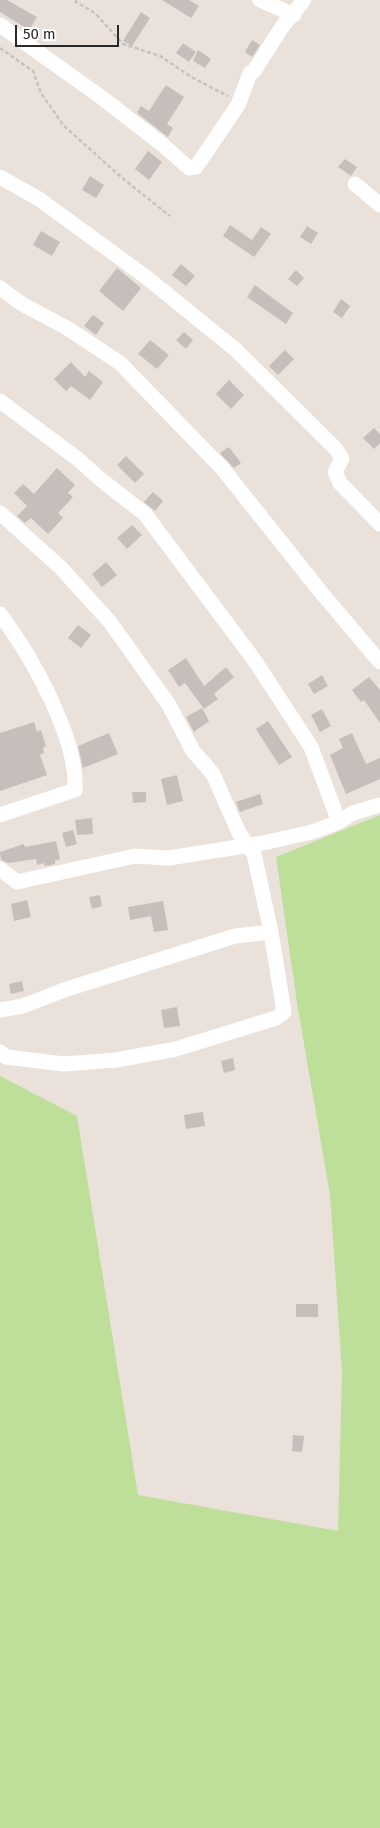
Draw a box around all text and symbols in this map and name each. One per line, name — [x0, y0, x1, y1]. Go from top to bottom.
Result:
scale bar — [18, 15, 121, 47]
text: 50 m — [23, 25, 56, 43]

